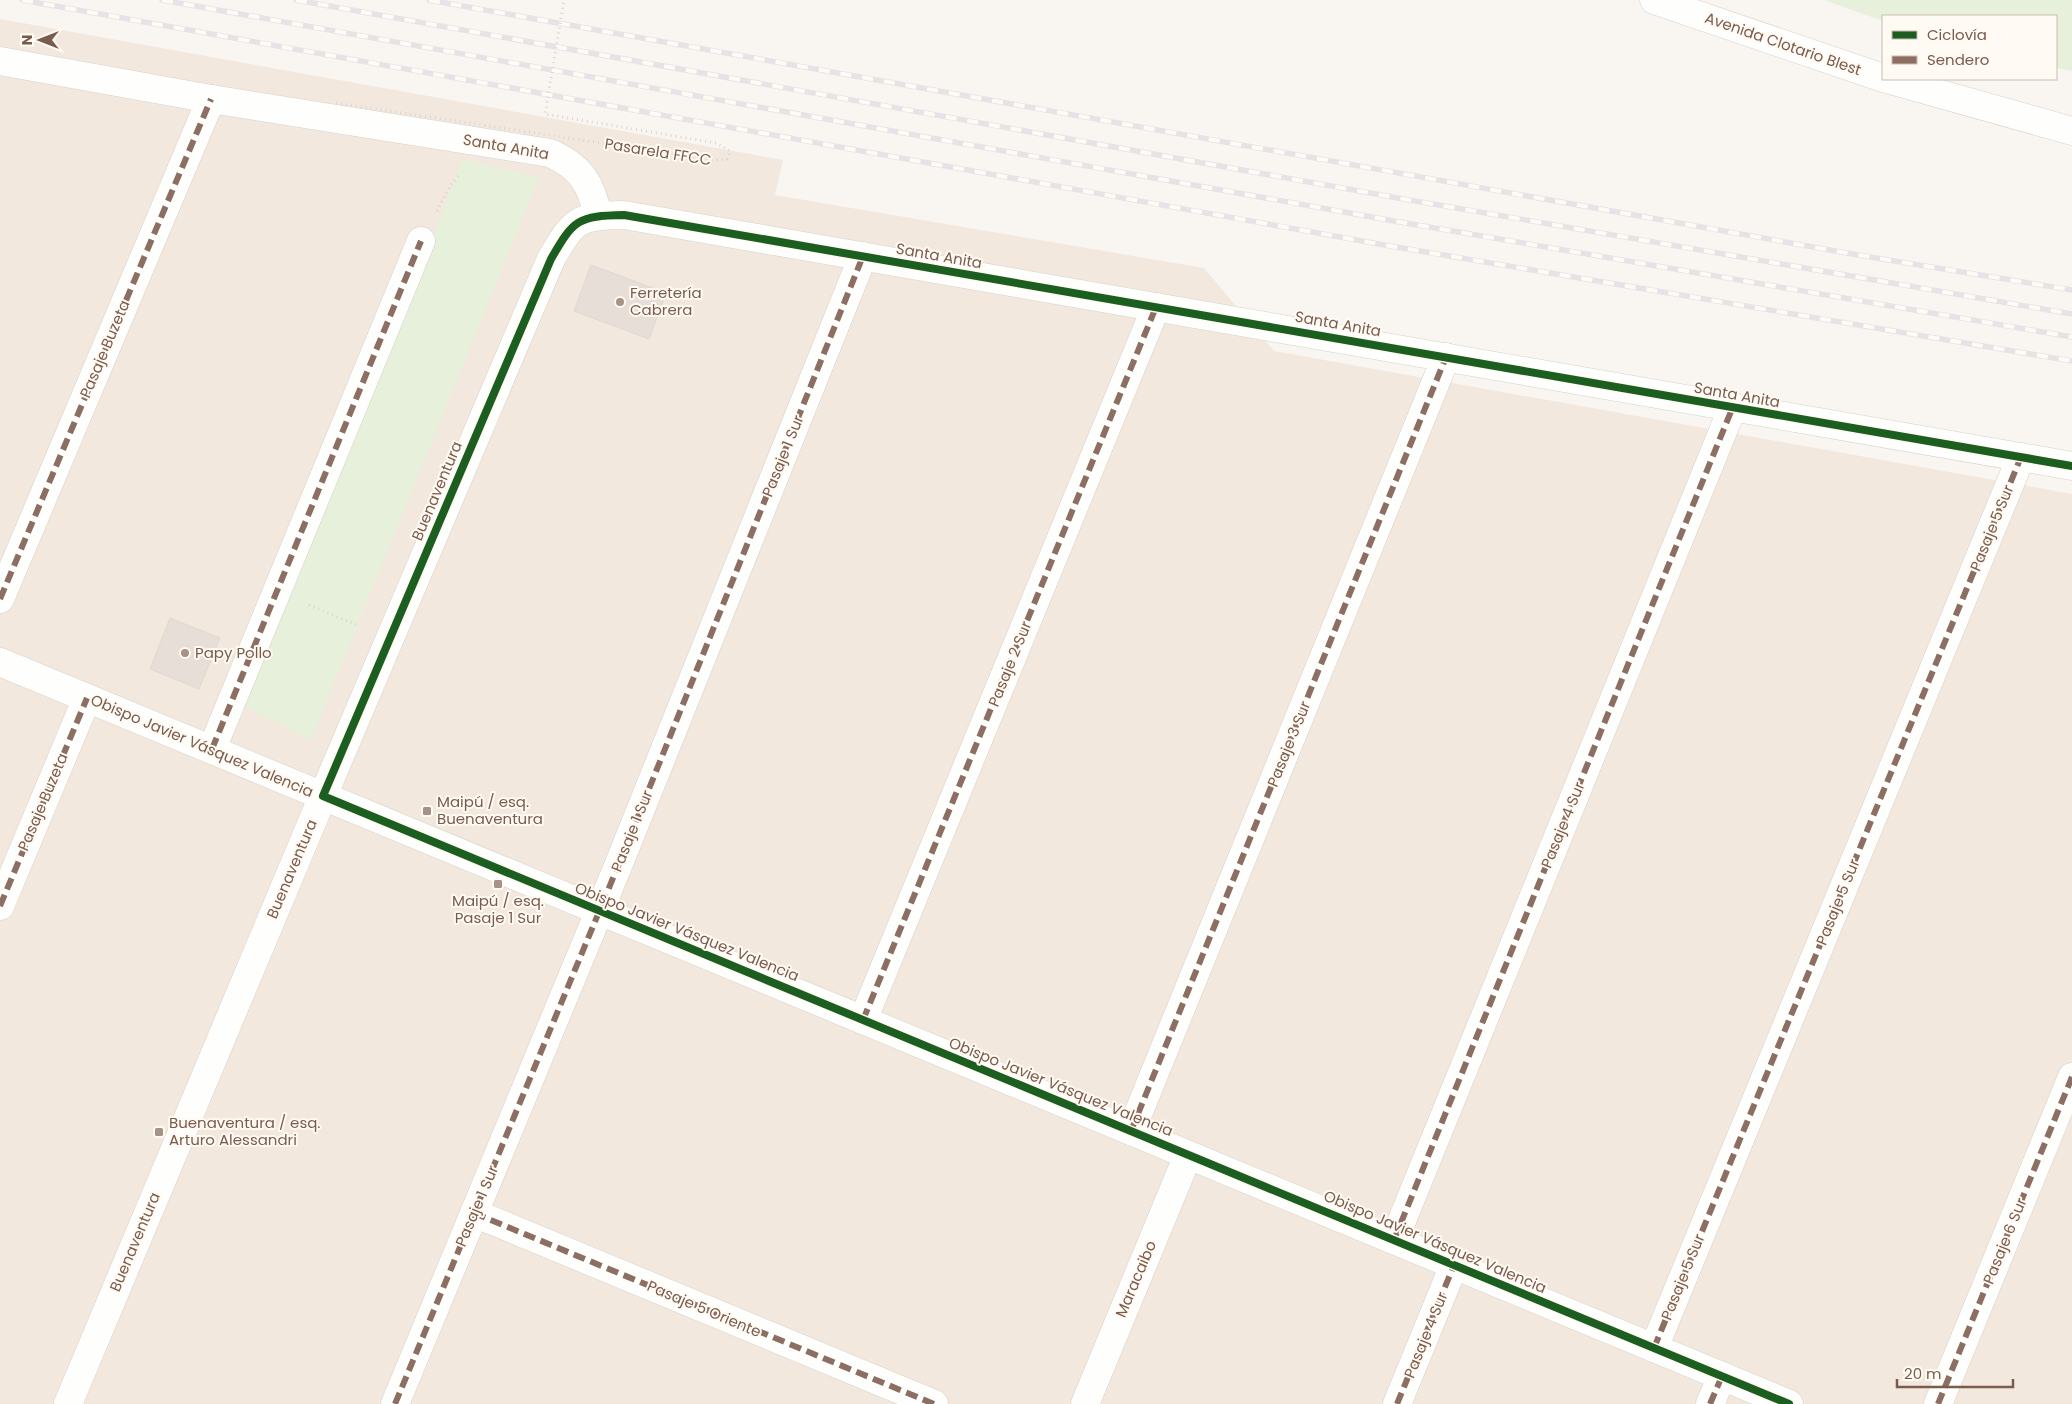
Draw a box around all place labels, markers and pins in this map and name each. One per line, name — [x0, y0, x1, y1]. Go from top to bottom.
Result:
place label: Ferretería Cabrera — [630, 282, 702, 320]
marker: Ferretería Cabrera — [614, 296, 626, 308]
place label: Papy Pollo — [195, 642, 272, 663]
marker: Papy Pollo — [179, 647, 191, 659]
place label: Maipú / esq. Buenaventura — [437, 791, 543, 829]
marker: Maipú / esq. Buenaventura — [421, 805, 433, 817]
marker: Maipú / esq. Pasaje 1 Sur — [492, 878, 504, 890]
place label: Maipú / esq. Pasaje 1 Sur — [452, 890, 544, 928]
place label: Buenaventura / esq. Arturo Alessandri — [169, 1112, 321, 1150]
marker: Buenaventura / esq. Arturo Alessandri — [153, 1126, 165, 1138]

